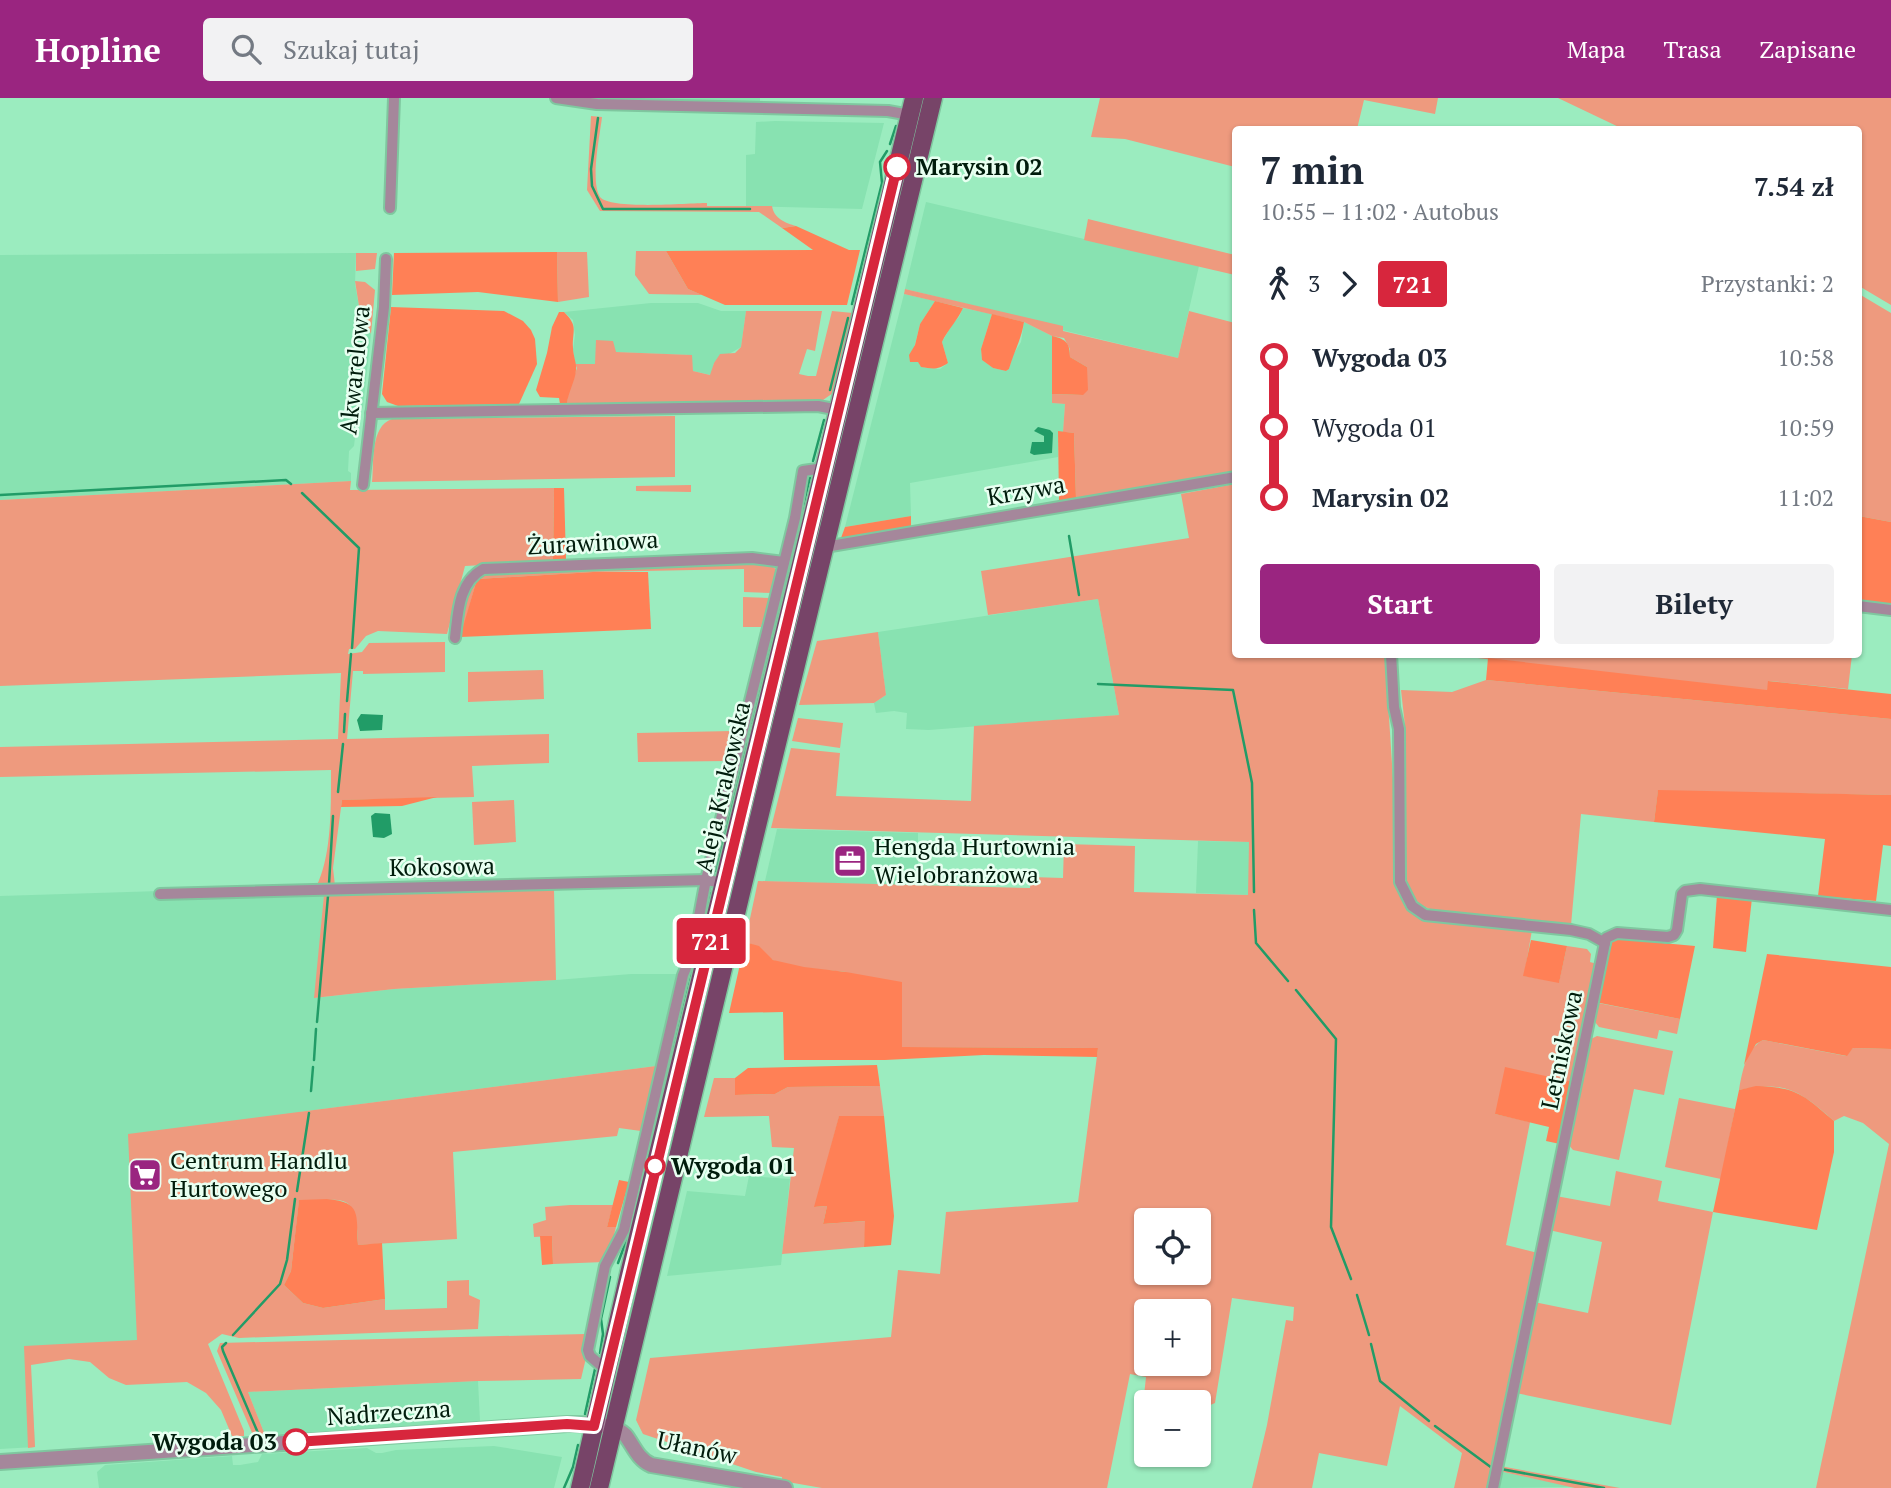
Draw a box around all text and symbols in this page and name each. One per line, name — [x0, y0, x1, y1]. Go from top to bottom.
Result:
search box — [203, 18, 693, 81]
text: Hopline — [35, 28, 161, 71]
icon: search — [227, 30, 265, 68]
text: Szukaj tutaj — [283, 32, 420, 66]
text: Mapa — [1567, 33, 1626, 65]
text: Trasa — [1664, 33, 1722, 65]
text: Zapisane — [1760, 33, 1856, 65]
text: 7 min — [1260, 145, 1364, 195]
place label: Marysin 02 — [916, 150, 1043, 182]
marker: Marysin 02 — [884, 154, 910, 180]
text: 7.54 zł — [1754, 169, 1834, 203]
text: 10:55 – 11:02 · Autobus — [1260, 196, 1499, 227]
icon: walk — [1260, 265, 1298, 303]
icon: forward — [1330, 265, 1368, 303]
text: 3 — [1308, 268, 1320, 299]
text: 721 — [1392, 268, 1433, 300]
text: Przystanki: 2 — [1701, 268, 1834, 299]
street label: Akwarelowa — [331, 304, 377, 436]
text: Wygoda 03 — [1312, 340, 1447, 374]
text: 10:58 — [1777, 342, 1834, 373]
text: Wygoda 01 — [1312, 410, 1437, 444]
text: 10:59 — [1777, 412, 1834, 443]
street label: Krzywa — [984, 467, 1067, 513]
text: Marysin 02 — [1312, 480, 1449, 514]
text: 11:02 — [1777, 482, 1834, 513]
street label: Żurawinowa — [527, 523, 659, 561]
button: Start — [1260, 564, 1540, 644]
button: Bilety — [1554, 564, 1834, 644]
street label: Aleja Krakowska — [687, 698, 757, 876]
place label: Hengda Hurtownia Wielobranżowa — [874, 830, 1075, 890]
office icon: Hengda Hurtownia Wielobranżowa — [831, 842, 869, 880]
street label: Kokosowa — [389, 849, 495, 883]
line badge: 721 — [671, 918, 751, 964]
text: 721 — [691, 925, 731, 957]
street label: Letniskowa — [1533, 987, 1589, 1112]
place label: Centrum Handlu Hurtowego — [170, 1144, 348, 1204]
place label: Wygoda 01 — [671, 1149, 796, 1181]
supermarket icon: Centrum Handlu Hurtowego — [126, 1156, 164, 1194]
marker: Wygoda 01 — [645, 1156, 665, 1176]
map controls — [1134, 1208, 1211, 1467]
button: locate — [1134, 1208, 1211, 1285]
button: + — [1134, 1299, 1211, 1376]
button: − — [1134, 1390, 1211, 1467]
street label: Nadrzeczna — [326, 1392, 452, 1432]
street label: Ułanów — [654, 1423, 741, 1471]
place label: Wygoda 03 — [152, 1425, 277, 1457]
marker: Wygoda 03 — [283, 1429, 309, 1455]

